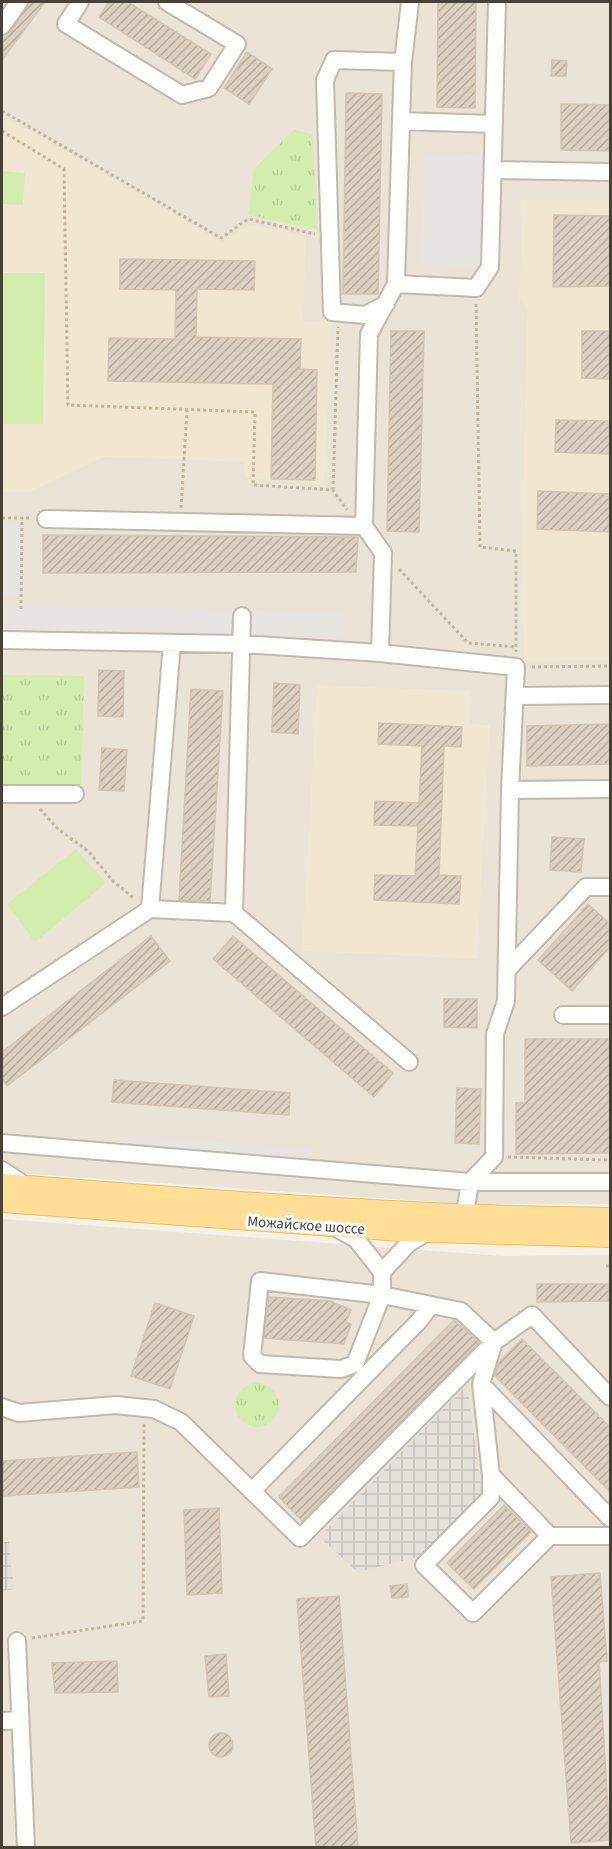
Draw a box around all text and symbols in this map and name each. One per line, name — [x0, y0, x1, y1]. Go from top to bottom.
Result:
street label: Можайское шоссе — [247, 1211, 365, 1240]

